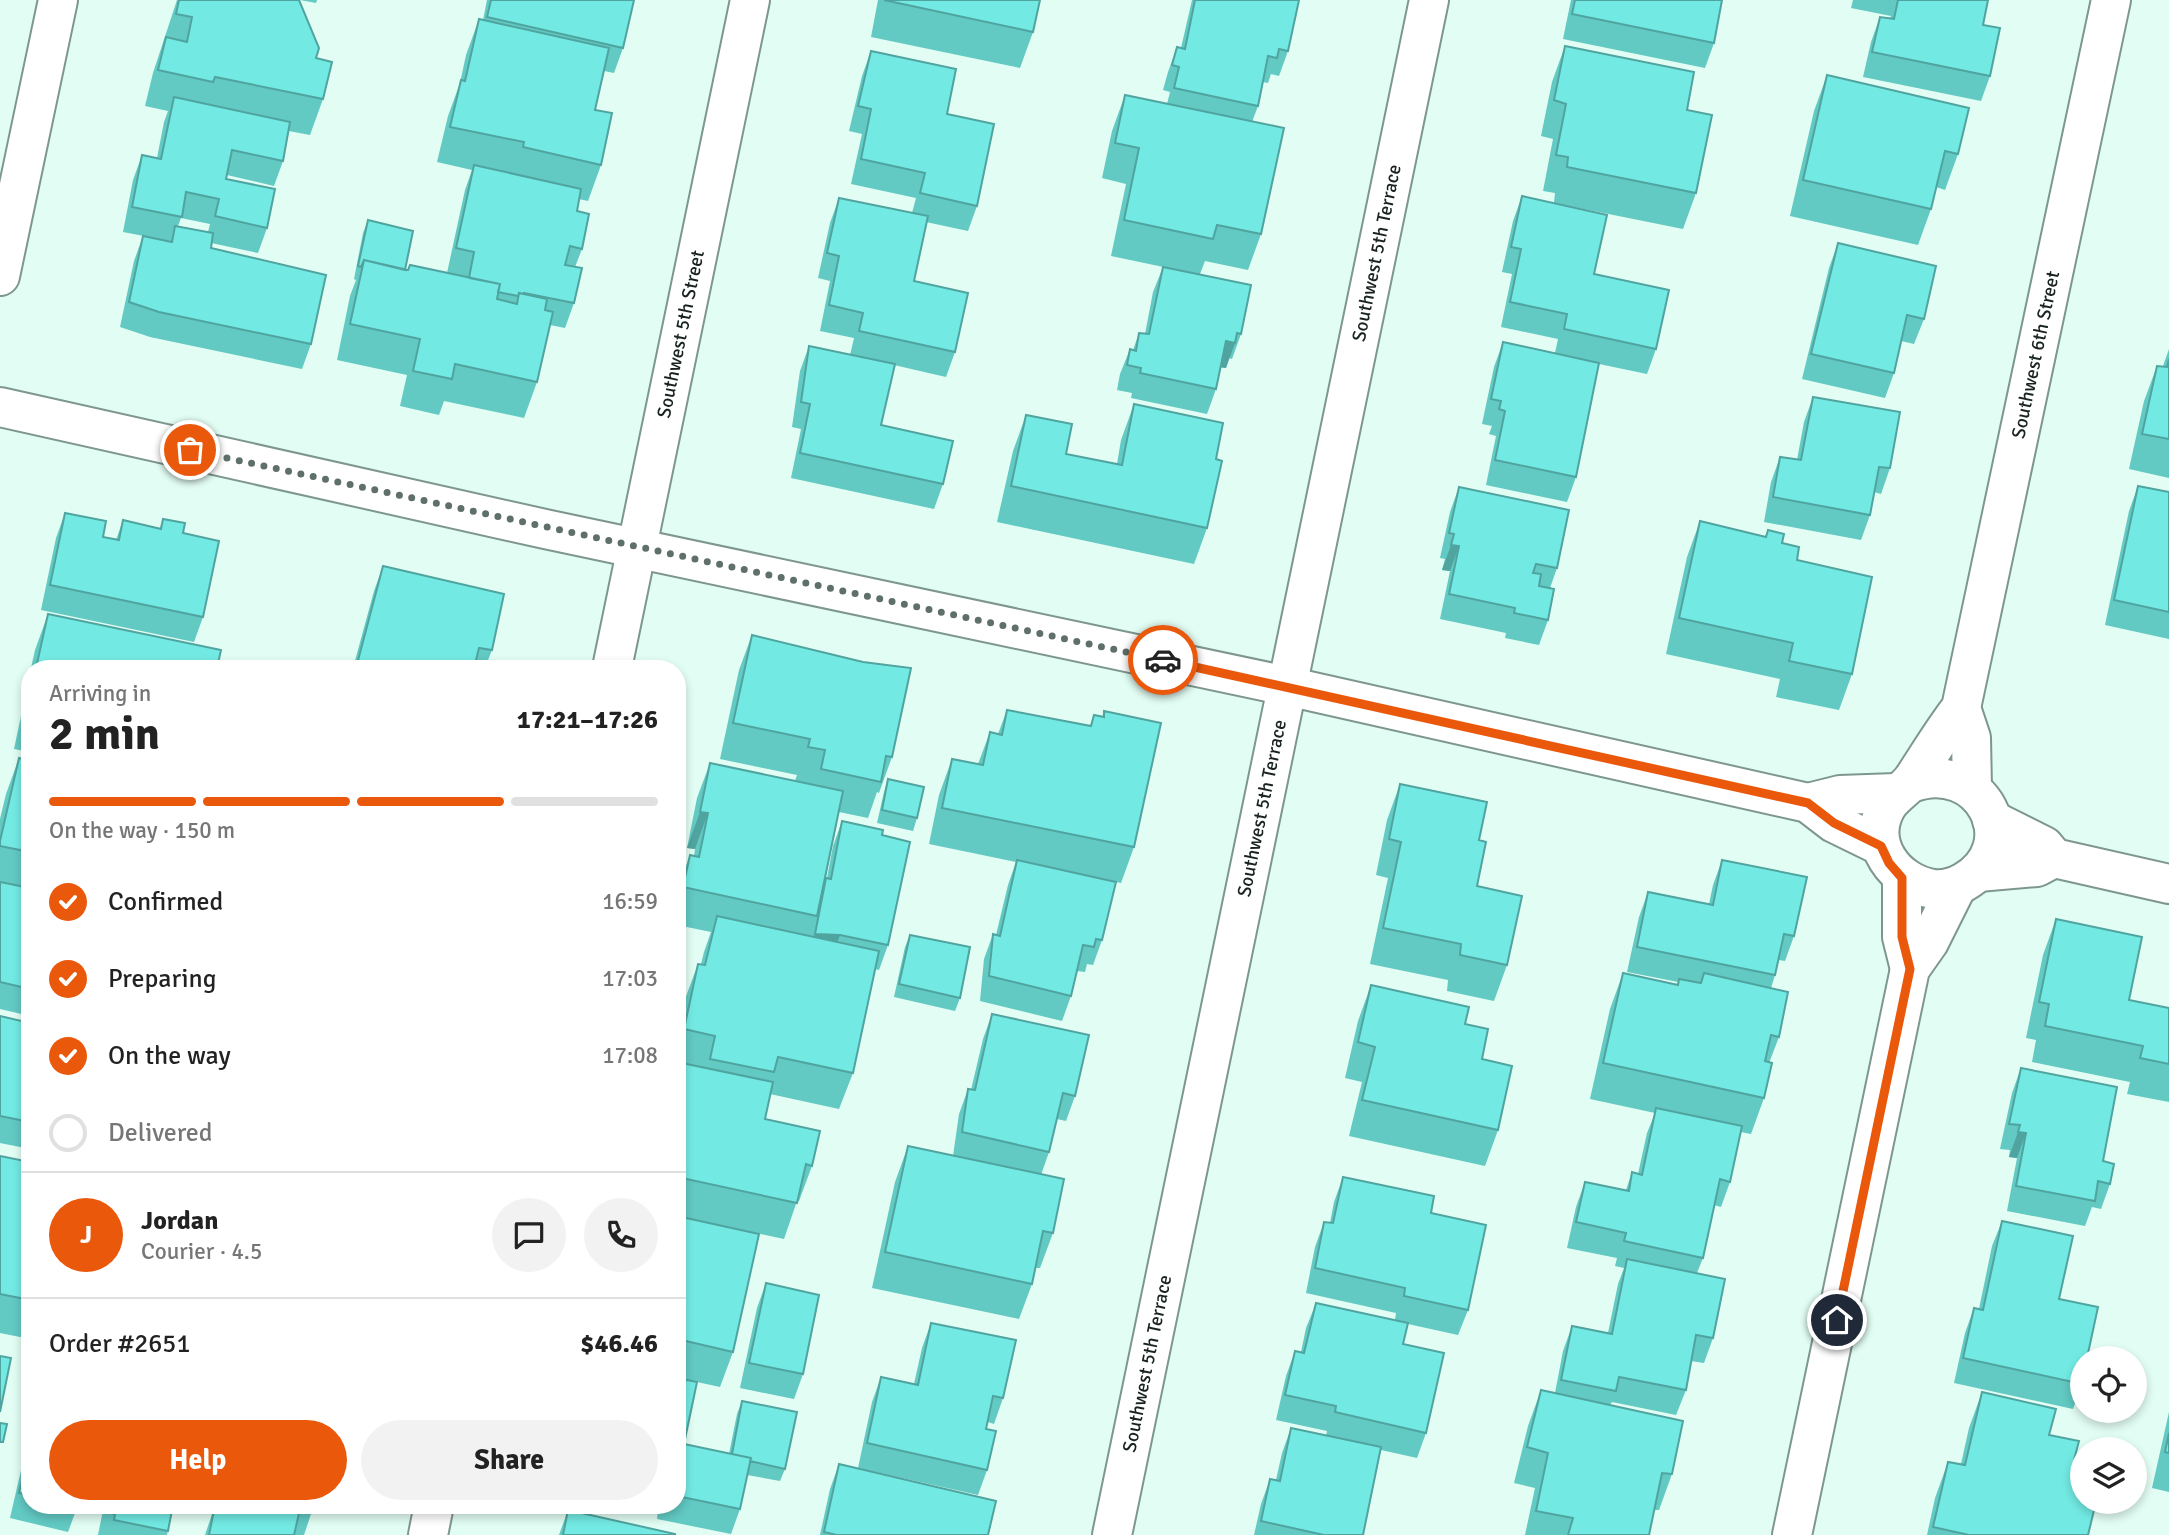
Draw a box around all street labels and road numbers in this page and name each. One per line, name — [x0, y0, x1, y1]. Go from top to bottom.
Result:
street label: Southwest 5th Terrace — [1347, 162, 1407, 344]
street label: Southwest 5th Street — [652, 248, 710, 420]
street label: Southwest 6th Street — [2006, 268, 2065, 441]
street label: Southwest 5th Terrace — [1232, 718, 1292, 899]
street label: Southwest 5th Terrace — [1117, 1273, 1177, 1454]

